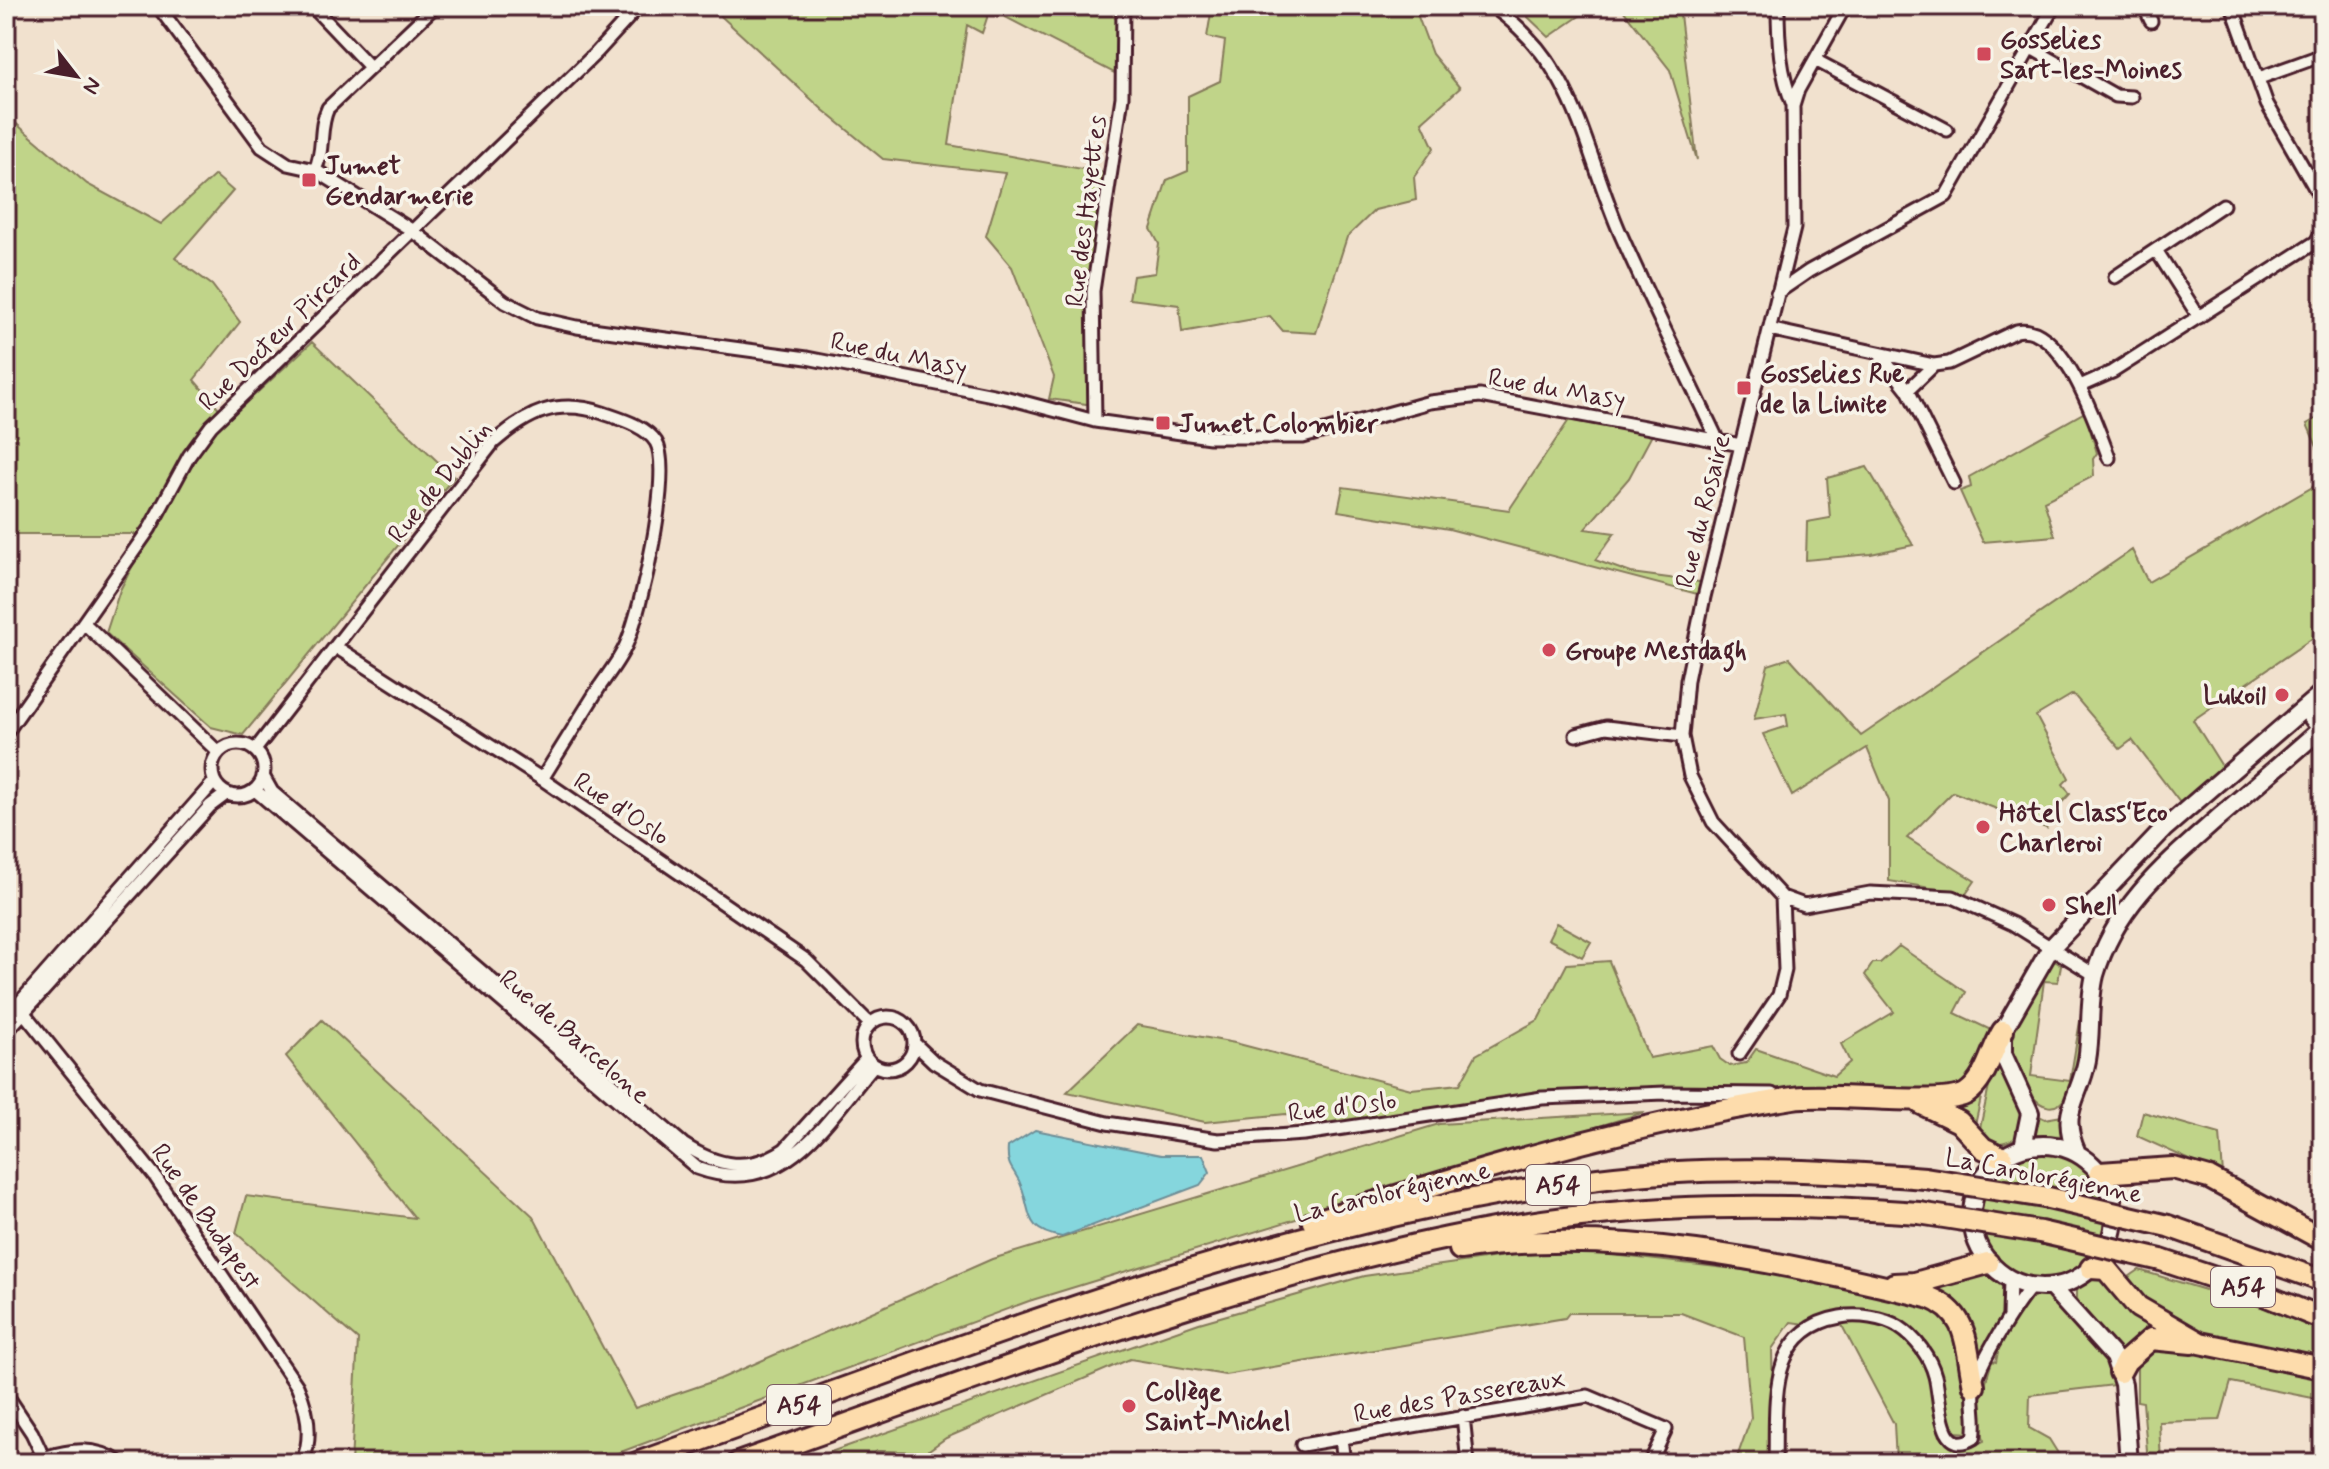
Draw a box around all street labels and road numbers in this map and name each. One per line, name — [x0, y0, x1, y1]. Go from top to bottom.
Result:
street label: Rue des Hayettes — [1058, 114, 1116, 309]
street label: Rue Docteur Pircard — [191, 246, 369, 419]
street label: Rue du Masy — [827, 325, 970, 387]
street label: Rue du Masy — [1485, 361, 1628, 419]
street label: Rue de Dublin — [381, 414, 500, 551]
street label: Rue du Rosaire — [1668, 431, 1739, 592]
street label: Rue d'Oslo — [566, 765, 676, 854]
street label: Rue de Barcelone — [491, 963, 657, 1113]
street label: Rue d'Oslo — [1286, 1084, 1398, 1132]
street label: Rue de Budapest — [142, 1137, 268, 1297]
street label: La Carolorégienne — [1942, 1141, 2145, 1213]
street label: La Carolorégienne — [1291, 1154, 1494, 1232]
road number: A54 — [1526, 1165, 1590, 1205]
road number: A54 — [2211, 1267, 2275, 1307]
street label: Rue des Passereaux — [1351, 1362, 1568, 1432]
road number: A54 — [767, 1385, 831, 1425]

